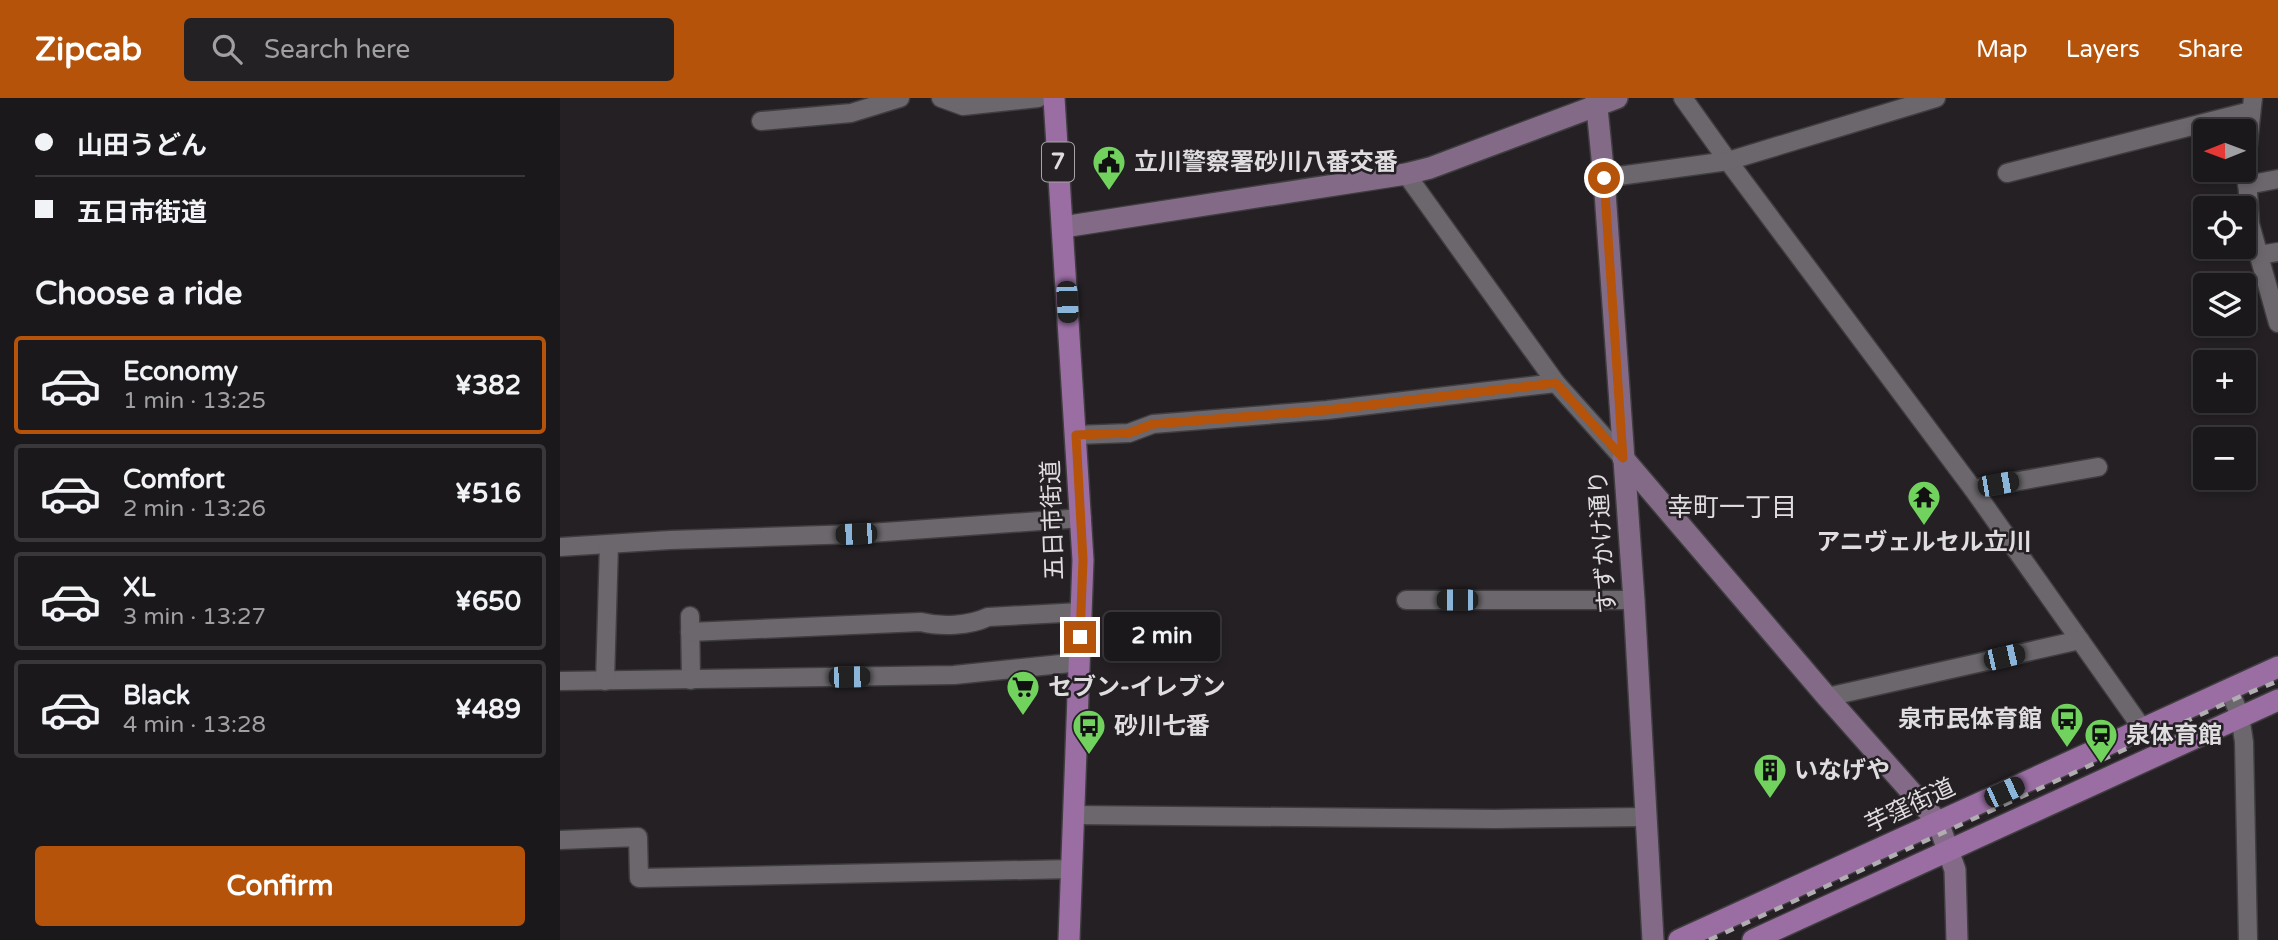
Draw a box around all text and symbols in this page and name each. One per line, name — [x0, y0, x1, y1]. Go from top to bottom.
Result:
search box — [184, 18, 674, 81]
text: Zipcab — [35, 30, 142, 69]
icon: search — [208, 30, 246, 68]
text: Search here — [264, 34, 410, 65]
text: Map — [1976, 35, 2028, 64]
text: Layers — [2066, 35, 2140, 64]
text: Share — [2178, 35, 2243, 64]
north arrow — [2193, 119, 2256, 182]
map controls — [2193, 119, 2256, 490]
text: 山田うどん — [77, 130, 207, 161]
road number: 7 — [1042, 142, 1074, 181]
public building icon: 立川警察署砂川八番交番 — [1090, 143, 1128, 192]
place label: 立川警察署砂川八番交番 — [1134, 148, 1398, 177]
route start — [1588, 162, 1620, 194]
button: locate — [2193, 196, 2256, 259]
text: 五日市街道 — [77, 197, 207, 228]
button: layers — [2193, 273, 2256, 336]
text: Choose a ride — [35, 275, 242, 313]
car — [1056, 280, 1079, 324]
button: + — [2193, 350, 2256, 413]
icon: car — [39, 354, 102, 417]
text: Economy — [123, 356, 238, 387]
text: ¥382 — [455, 370, 521, 401]
text: 1 min · 13:25 — [123, 387, 266, 415]
button: − — [2193, 427, 2256, 490]
street label: 五日市街道 — [1036, 460, 1070, 580]
icon: car — [39, 462, 102, 525]
text: Comfort — [123, 464, 225, 495]
street label: すずかけ通り — [1584, 469, 1622, 615]
car — [1976, 470, 2021, 498]
text: ¥516 — [455, 478, 521, 509]
temple icon: アニヴェルセル立川 — [1905, 478, 1943, 527]
district label: 幸町一丁目 — [1667, 492, 1797, 523]
text: 2 min · 13:26 — [123, 495, 266, 523]
car — [835, 523, 878, 545]
place label: アニヴェルセル立川 — [1816, 528, 2032, 557]
icon: car — [39, 570, 102, 633]
text: XL — [123, 572, 155, 603]
text: ¥650 — [455, 586, 521, 617]
car — [1437, 590, 1479, 611]
text: 3 min · 13:27 — [123, 603, 266, 631]
callout: 2 min — [1104, 612, 1220, 662]
route end — [1064, 621, 1096, 653]
text: 2 min — [1131, 622, 1193, 650]
car — [1982, 642, 2027, 672]
car — [828, 666, 871, 688]
supermarket icon: セブン-イレブン — [1004, 668, 1042, 717]
place label: セブン-イレブン — [1048, 673, 1226, 702]
icon: car — [39, 678, 102, 741]
text: Black — [123, 680, 190, 711]
text: ¥489 — [455, 694, 521, 725]
bus stop icon: 泉市民体育館 — [2048, 700, 2086, 749]
place label: 泉市民体育館 — [1898, 705, 2042, 734]
bus stop icon: 砂川七番 — [1070, 707, 1108, 756]
text: 4 min · 13:28 — [123, 711, 266, 739]
place label: 砂川七番 — [1114, 712, 1210, 741]
station icon: 泉体育館 — [2082, 716, 2120, 765]
place label: 泉体育館 — [2126, 721, 2222, 750]
building icon: いなげや — [1751, 751, 1789, 800]
place label: いなげや — [1794, 756, 1890, 785]
street label: 芋窪街道 — [1860, 773, 1960, 839]
car — [1981, 774, 2028, 810]
button: Confirm — [35, 846, 525, 926]

